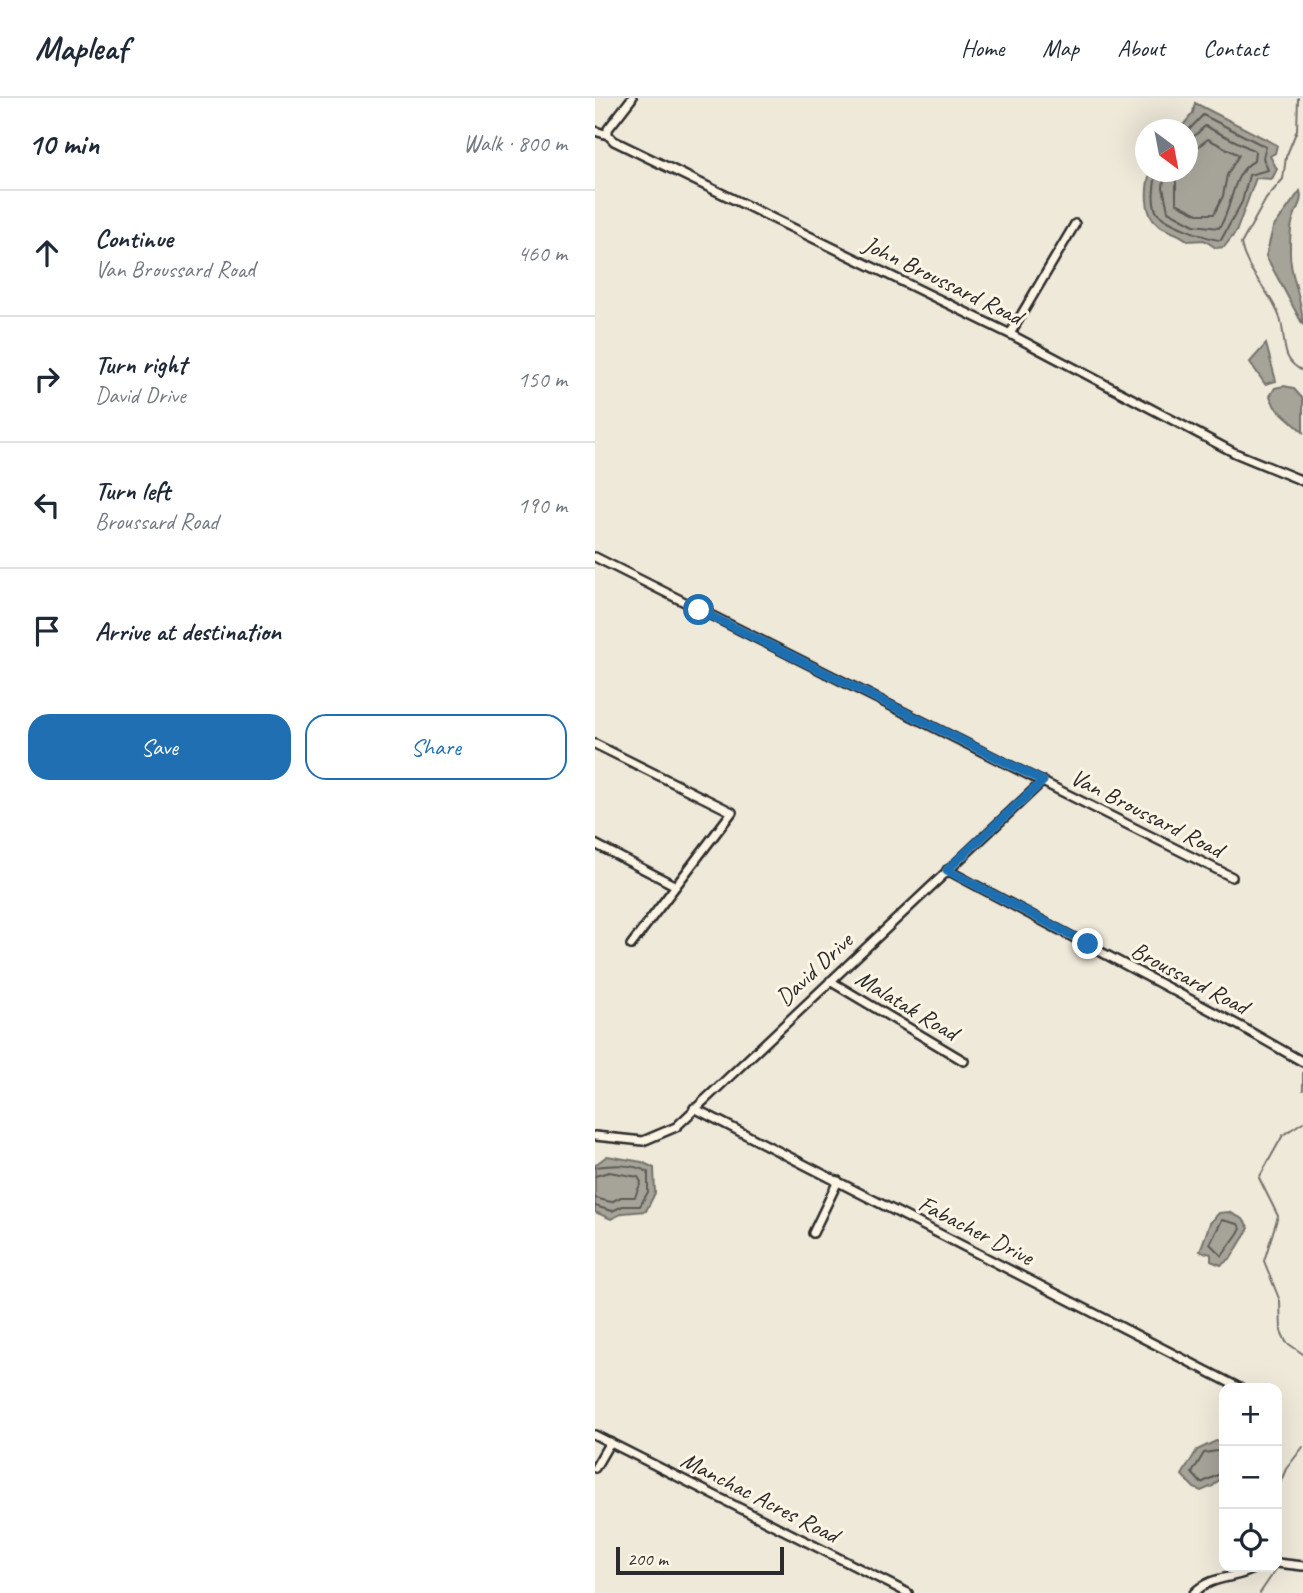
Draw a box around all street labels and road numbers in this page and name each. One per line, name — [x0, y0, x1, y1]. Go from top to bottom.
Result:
street label: John Broussard Road — [858, 228, 1030, 333]
street label: Van Broussard Road — [1066, 762, 1231, 866]
street label: David Drive — [769, 924, 860, 1012]
street label: Broussard Road — [1126, 935, 1257, 1023]
street label: Malatak Road — [850, 963, 967, 1049]
street label: Fabacher Drive — [913, 1188, 1040, 1273]
street label: Manchac Acres Road — [676, 1444, 847, 1551]

